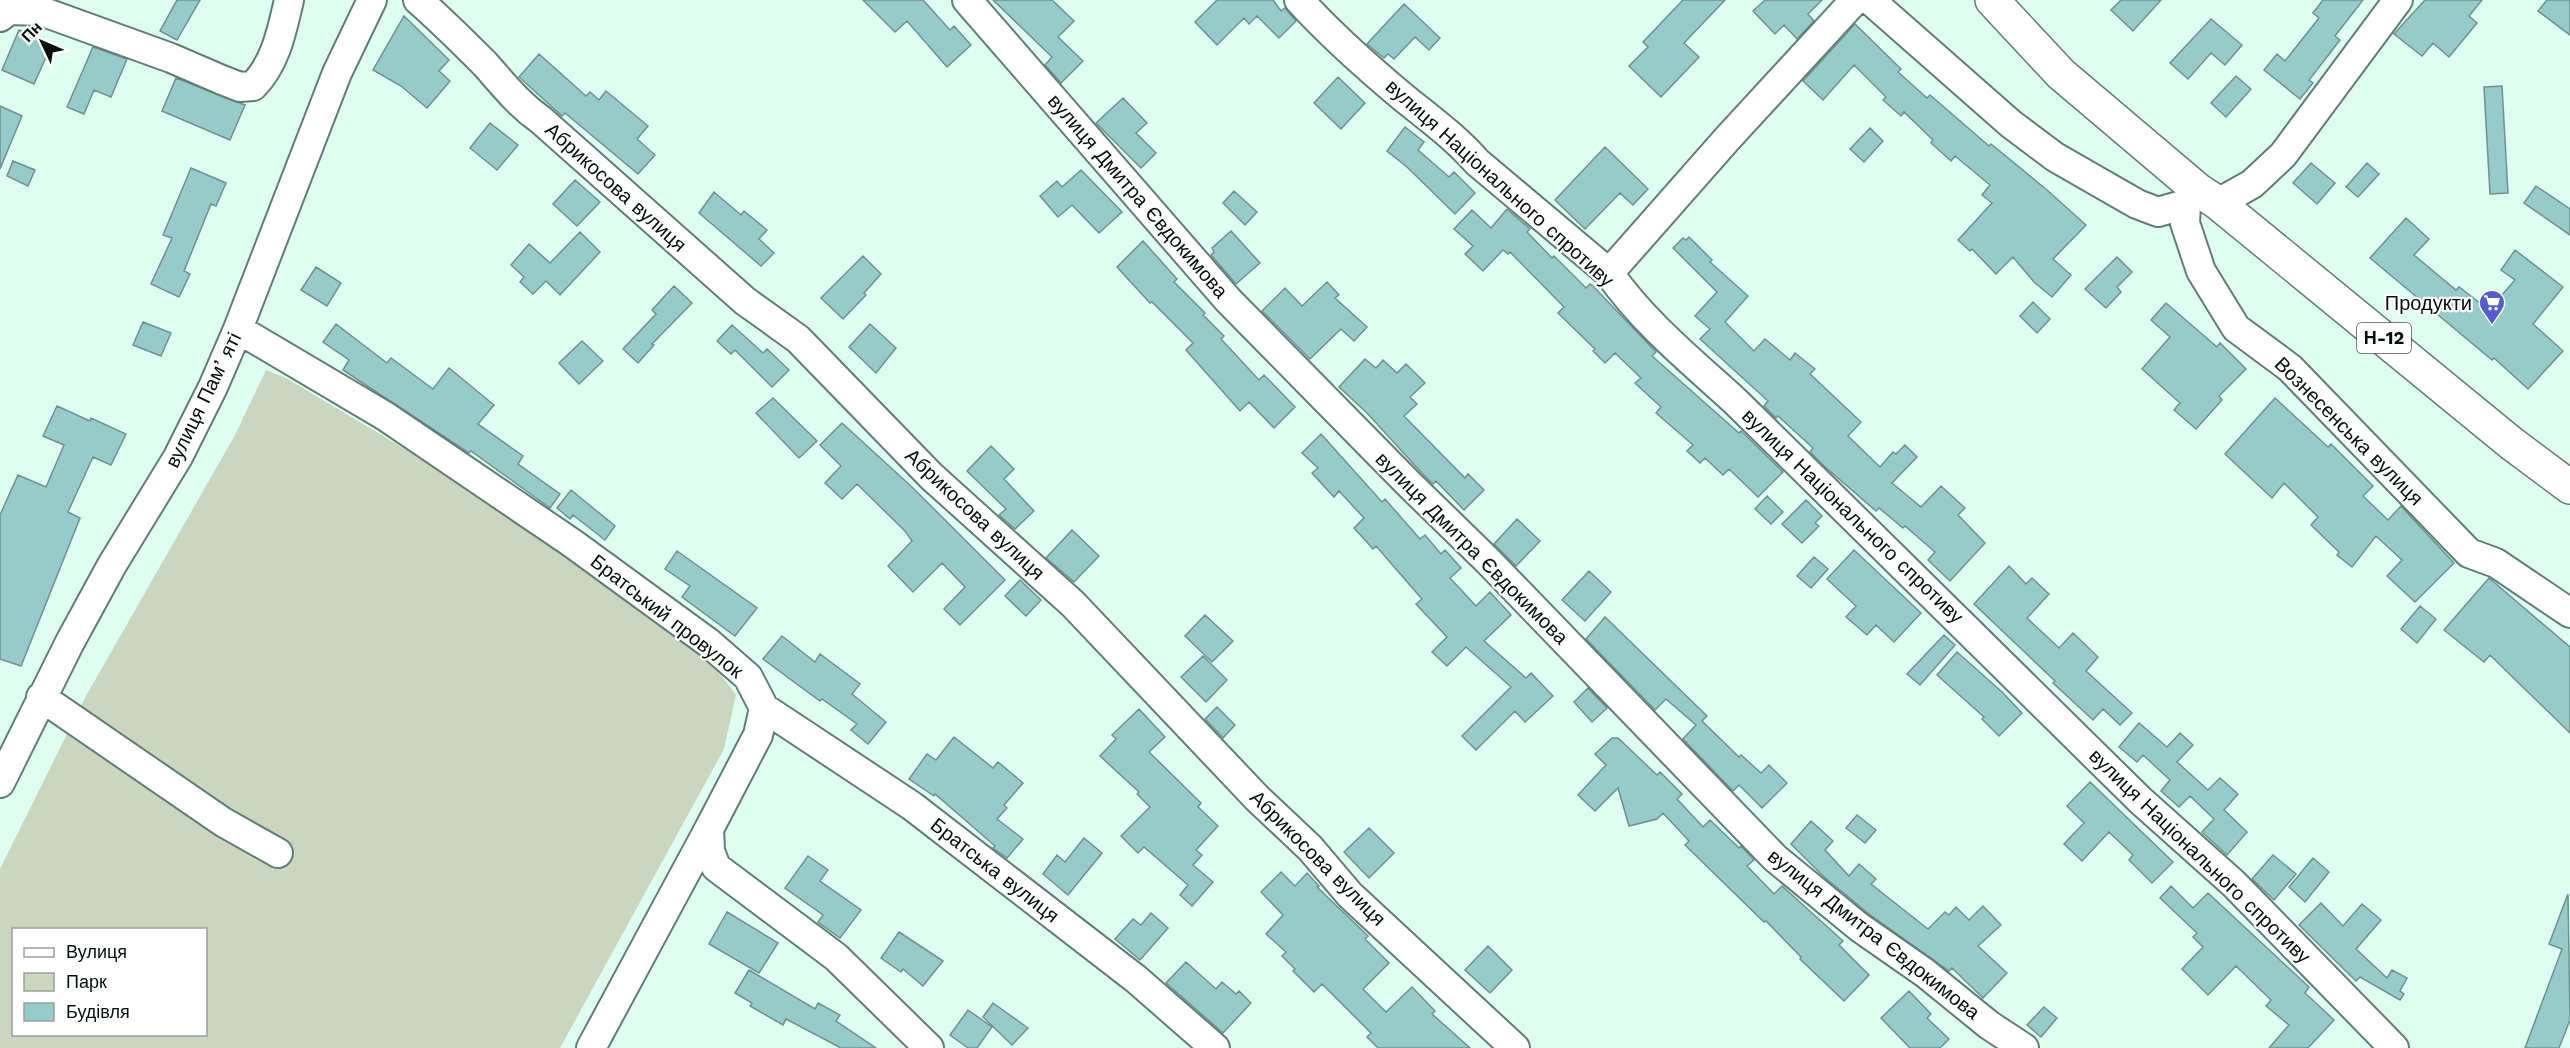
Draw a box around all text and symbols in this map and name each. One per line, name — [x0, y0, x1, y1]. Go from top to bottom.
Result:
north arrow — [12, 12, 72, 72]
text: Пн — [17, 18, 46, 46]
street label: вулиця Національного спротиву — [1381, 74, 1619, 292]
street label: вулиця Дмитра Євдокимова — [1043, 89, 1234, 304]
street label: Абрикосова вулиця — [540, 117, 692, 257]
supermarket icon: Продукти — [2477, 288, 2507, 326]
place label: Продукти — [2385, 291, 2472, 315]
road number: Н-12 — [2357, 323, 2411, 353]
street label: вулиця Памʼяті — [160, 329, 246, 471]
street label: Вознесенська вулиця — [2270, 352, 2428, 510]
street label: вулиця Національного спротиву — [1737, 404, 1969, 628]
street label: Абрикосова вулиця — [900, 443, 1050, 585]
street label: вулиця Дмитра Євдокимова — [1371, 447, 1574, 650]
street label: Братський провулок — [586, 549, 748, 683]
street label: вулиця Національного спротиву — [2084, 744, 2316, 968]
street label: Абрикосова вулиця — [1245, 785, 1391, 931]
street label: Братська вулиця — [926, 812, 1064, 928]
street label: вулиця Дмитра Євдокимова — [1763, 844, 1985, 1025]
legend — [12, 928, 207, 1036]
text: Вулиця — [66, 941, 127, 962]
text: Парк — [66, 971, 107, 992]
text: Будівля — [66, 1001, 130, 1022]

